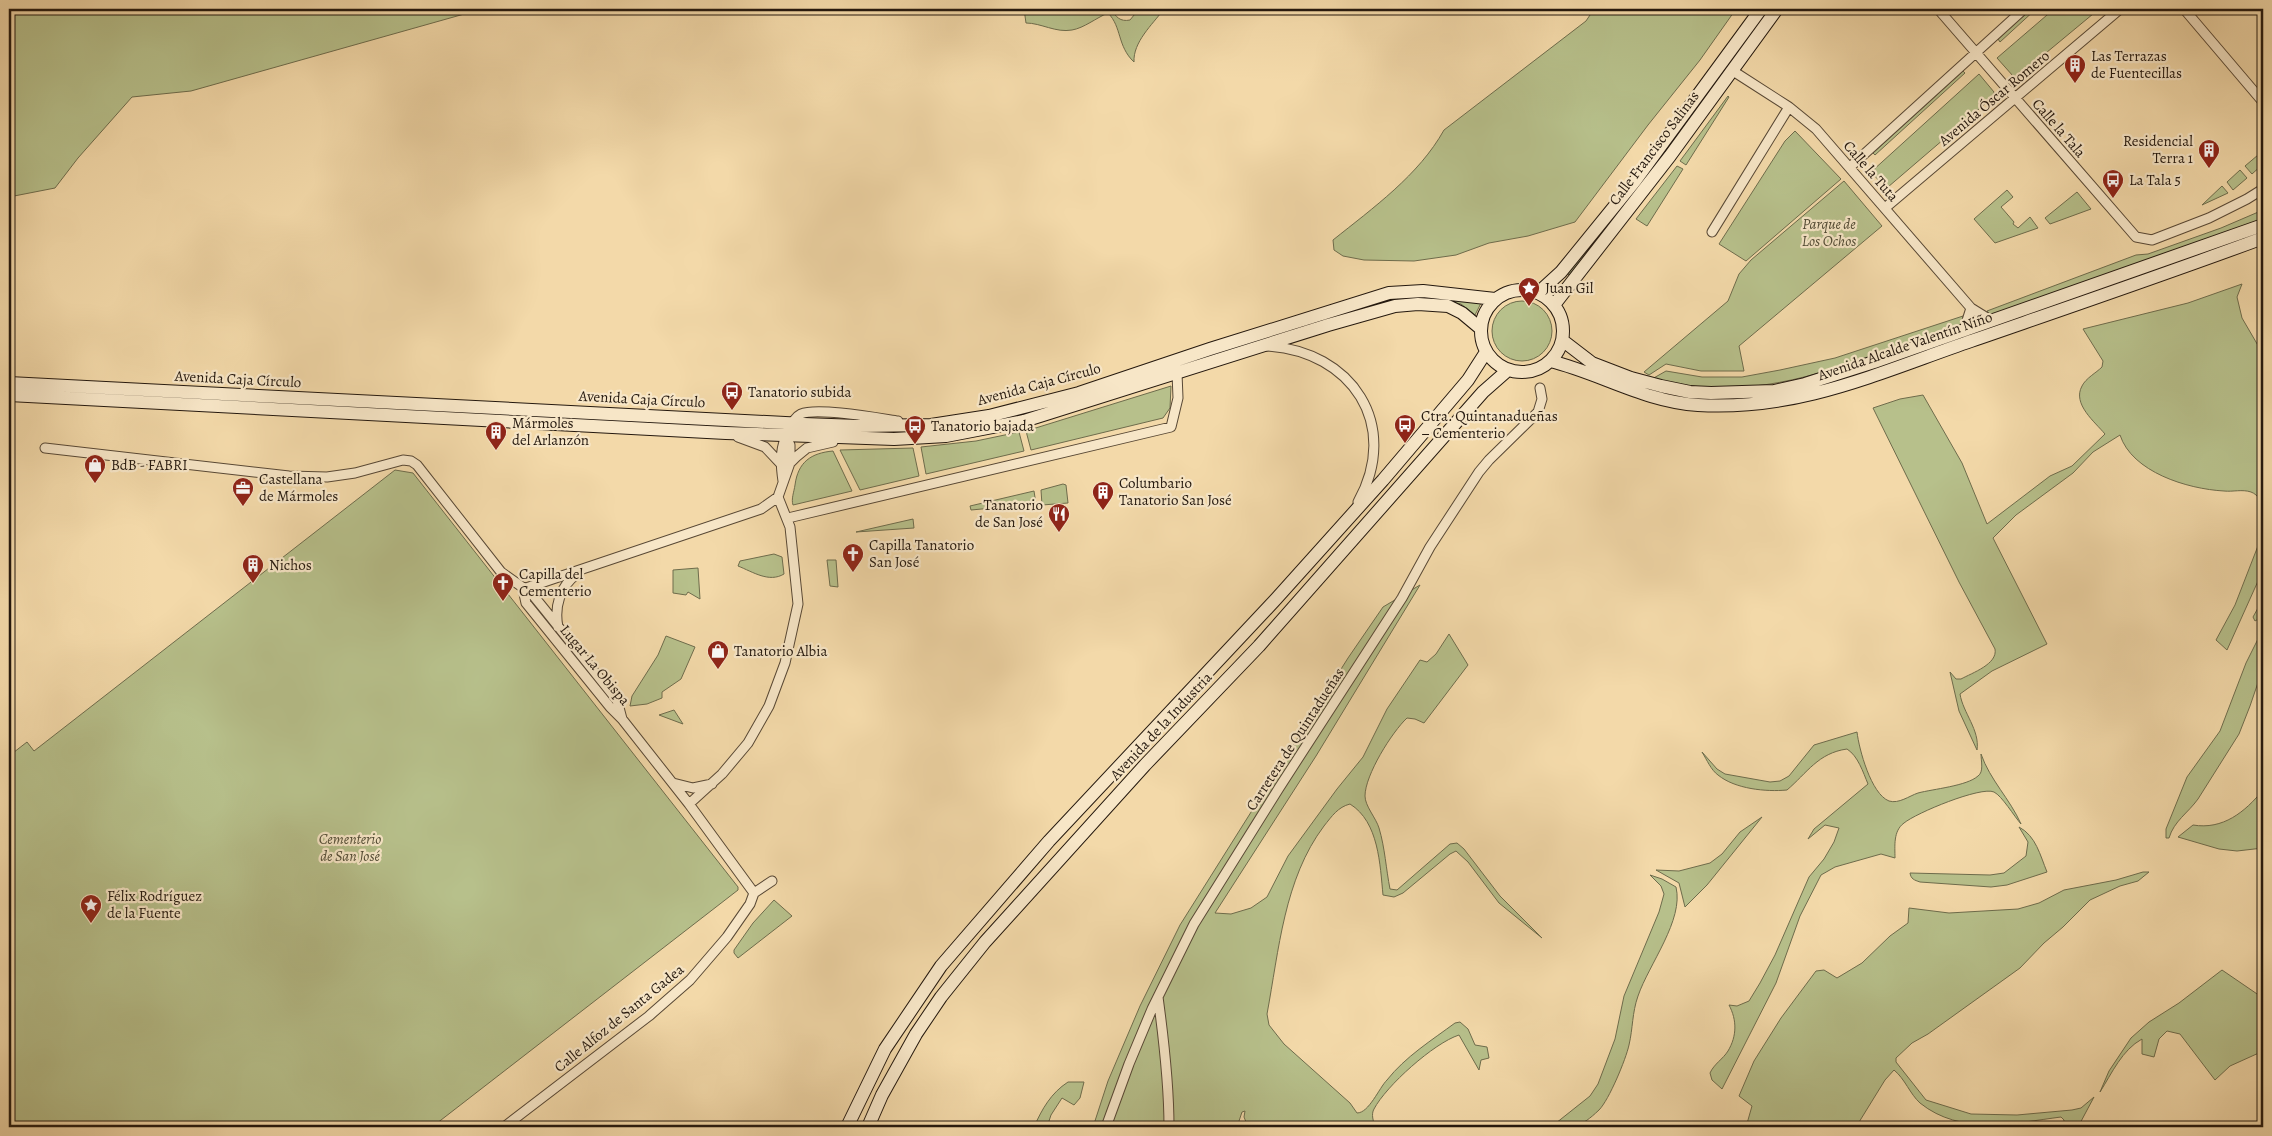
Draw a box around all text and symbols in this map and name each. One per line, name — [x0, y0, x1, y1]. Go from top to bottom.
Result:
street label: Avenida Óscar Romero — [1934, 46, 2054, 151]
place label: Las Terrazas de Fuentecillas — [2091, 46, 2182, 83]
building icon: Las Terrazas de Fuentecillas — [2063, 53, 2087, 84]
street label: Calle Francisco Salinas — [1604, 87, 1704, 209]
street label: Calle la Tala — [2028, 94, 2090, 162]
place label: Residencial Terra 1 — [2123, 131, 2193, 168]
street label: Calle la Tuta — [1839, 136, 1903, 206]
building icon: Residencial Terra 1 — [2197, 138, 2221, 169]
bus stop icon: La Tala 5 — [2101, 168, 2125, 199]
place label: La Tala 5 — [2129, 170, 2181, 190]
park label: Parque de Los Ochos — [1802, 214, 1856, 251]
place icon: Juan Gil — [1517, 276, 1541, 307]
place label: Juan Gil — [1545, 278, 1594, 298]
street label: Avenida Alcalde Valentín Niño — [1814, 307, 1995, 386]
street label: Avenida Caja Círculo — [974, 358, 1103, 410]
street label: Avenida Caja Círculo — [173, 366, 302, 392]
bus stop icon: Tanatorio subida — [720, 380, 744, 411]
place label: Tanatorio subida — [748, 382, 852, 402]
street label: Avenida Caja Círculo — [577, 386, 706, 412]
place label: Ctra. Quintanadueñas – Cementerio — [1421, 406, 1558, 443]
place label: Mármoles del Arlanzón — [512, 413, 589, 450]
bus stop icon: Ctra. Quintanadueñas – Cementerio — [1393, 413, 1417, 444]
bus stop icon: Tanatorio bajada — [903, 414, 927, 445]
place label: Tanatorio bajada — [931, 416, 1034, 436]
building icon: Mármoles del Arlanzón — [484, 420, 508, 451]
shop icon: BdB - FABRI — [83, 453, 107, 484]
place label: BdB - FABRI — [111, 455, 188, 475]
place label: Castellana de Mármoles — [259, 469, 338, 506]
place label: Columbario Tanatorio San José — [1119, 473, 1232, 510]
office icon: Castellana de Mármoles — [231, 476, 255, 507]
building icon: Columbario Tanatorio San José — [1091, 480, 1115, 511]
place label: Tanatorio de San José — [975, 495, 1043, 532]
restaurant icon: Tanatorio de San José — [1047, 502, 1071, 533]
place label: Capilla Tanatorio San José — [869, 535, 974, 572]
church icon: Capilla Tanatorio San José — [841, 542, 865, 573]
building icon: Nichos — [241, 553, 265, 584]
place label: Nichos — [269, 555, 312, 575]
place label: Capilla del Cementerio — [519, 564, 591, 601]
church icon: Capilla del Cementerio — [491, 571, 515, 602]
street label: Lugar La Obispa — [555, 620, 635, 710]
shop icon: Tanatorio Albia — [706, 639, 730, 670]
place label: Tanatorio Albia — [734, 641, 827, 661]
street label: Carretera de Quintadueñas — [1241, 664, 1349, 814]
street label: Avenida de la Industria — [1105, 668, 1216, 785]
park label: Cementerio de San José — [319, 829, 381, 866]
place label: Félix Rodríguez de la Fuente — [107, 886, 202, 923]
place icon: Félix Rodríguez de la Fuente — [79, 893, 103, 924]
street label: Calle Alfoz de Santa Gadea — [550, 959, 688, 1077]

